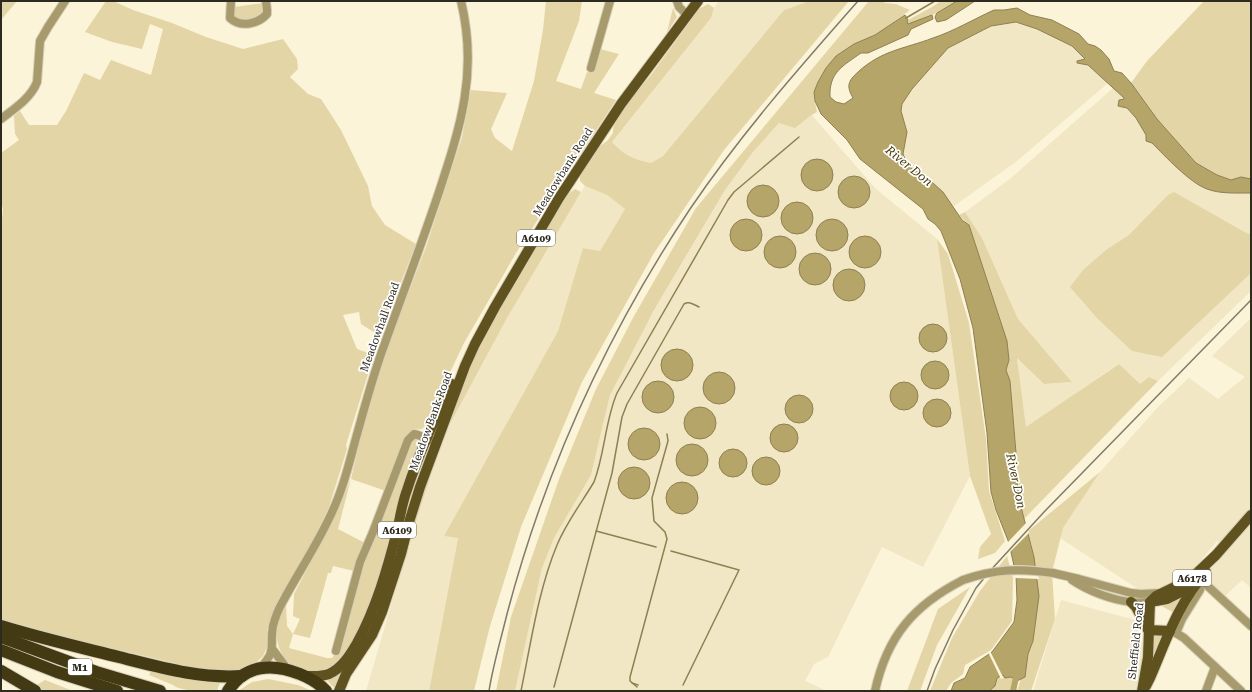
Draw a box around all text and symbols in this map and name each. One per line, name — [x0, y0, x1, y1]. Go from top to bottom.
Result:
street label: Meadowbank Road — [531, 125, 595, 219]
water label: River Don — [882, 142, 935, 189]
road number: A6109 — [517, 230, 555, 246]
street label: Meadowhall Road — [358, 280, 402, 374]
street label: Meadow Bank Road — [407, 370, 455, 472]
water label: River Don — [1003, 451, 1029, 510]
road number: A6109 — [378, 522, 416, 538]
road number: A6178 — [1173, 570, 1211, 586]
street label: Sheffield Road — [1126, 602, 1146, 680]
road number: M1 — [68, 659, 92, 675]

